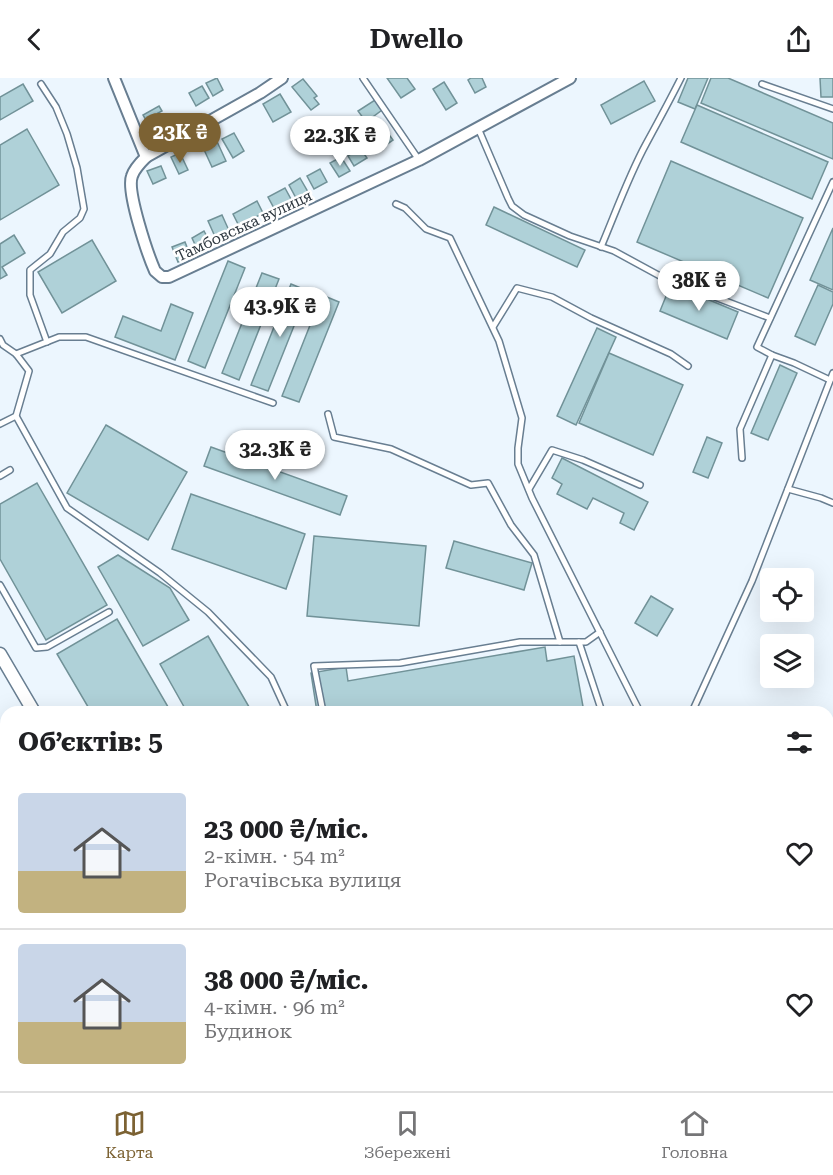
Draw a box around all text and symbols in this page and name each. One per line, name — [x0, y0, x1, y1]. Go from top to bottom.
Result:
icon: back — [18, 23, 51, 56]
text: Dwello — [370, 23, 463, 55]
icon: share — [782, 23, 815, 56]
pin: 23K ₴ — [138, 113, 222, 164]
pin: 22.3K ₴ — [285, 116, 395, 167]
text: 23K ₴ — [153, 120, 207, 144]
text: 22.3K ₴ — [304, 123, 376, 147]
street label: Тамбовська вулиця — [173, 187, 315, 265]
pin: 38K ₴ — [657, 261, 741, 312]
text: 38K ₴ — [672, 268, 726, 292]
pin: 43.9K ₴ — [225, 287, 335, 338]
text: 43.9K ₴ — [244, 294, 316, 318]
pin: 32.3K ₴ — [220, 430, 330, 481]
text: 32.3K ₴ — [239, 437, 311, 461]
map controls — [760, 568, 814, 688]
button: locate — [760, 568, 814, 622]
button: layers — [760, 634, 814, 688]
icon: filters — [783, 726, 816, 759]
text: Об’єктів: 5 — [18, 727, 163, 757]
text: 23 000 ₴/міс. — [204, 814, 369, 844]
icon: home — [66, 817, 138, 889]
icon: heart — [783, 837, 816, 870]
text: 2-кімн. · 54 m² — [204, 844, 345, 868]
text: Рогачівська вулиця — [204, 868, 402, 892]
text: 38 000 ₴/міс. — [204, 965, 369, 995]
icon: home — [66, 968, 138, 1040]
icon: heart — [783, 988, 816, 1021]
text: 4-кімн. · 96 m² — [204, 995, 345, 1019]
text: Будинок — [204, 1019, 292, 1043]
tab: Карта — [105, 1107, 153, 1162]
tab: Збережені — [364, 1107, 451, 1162]
tab: Головна — [661, 1107, 728, 1162]

